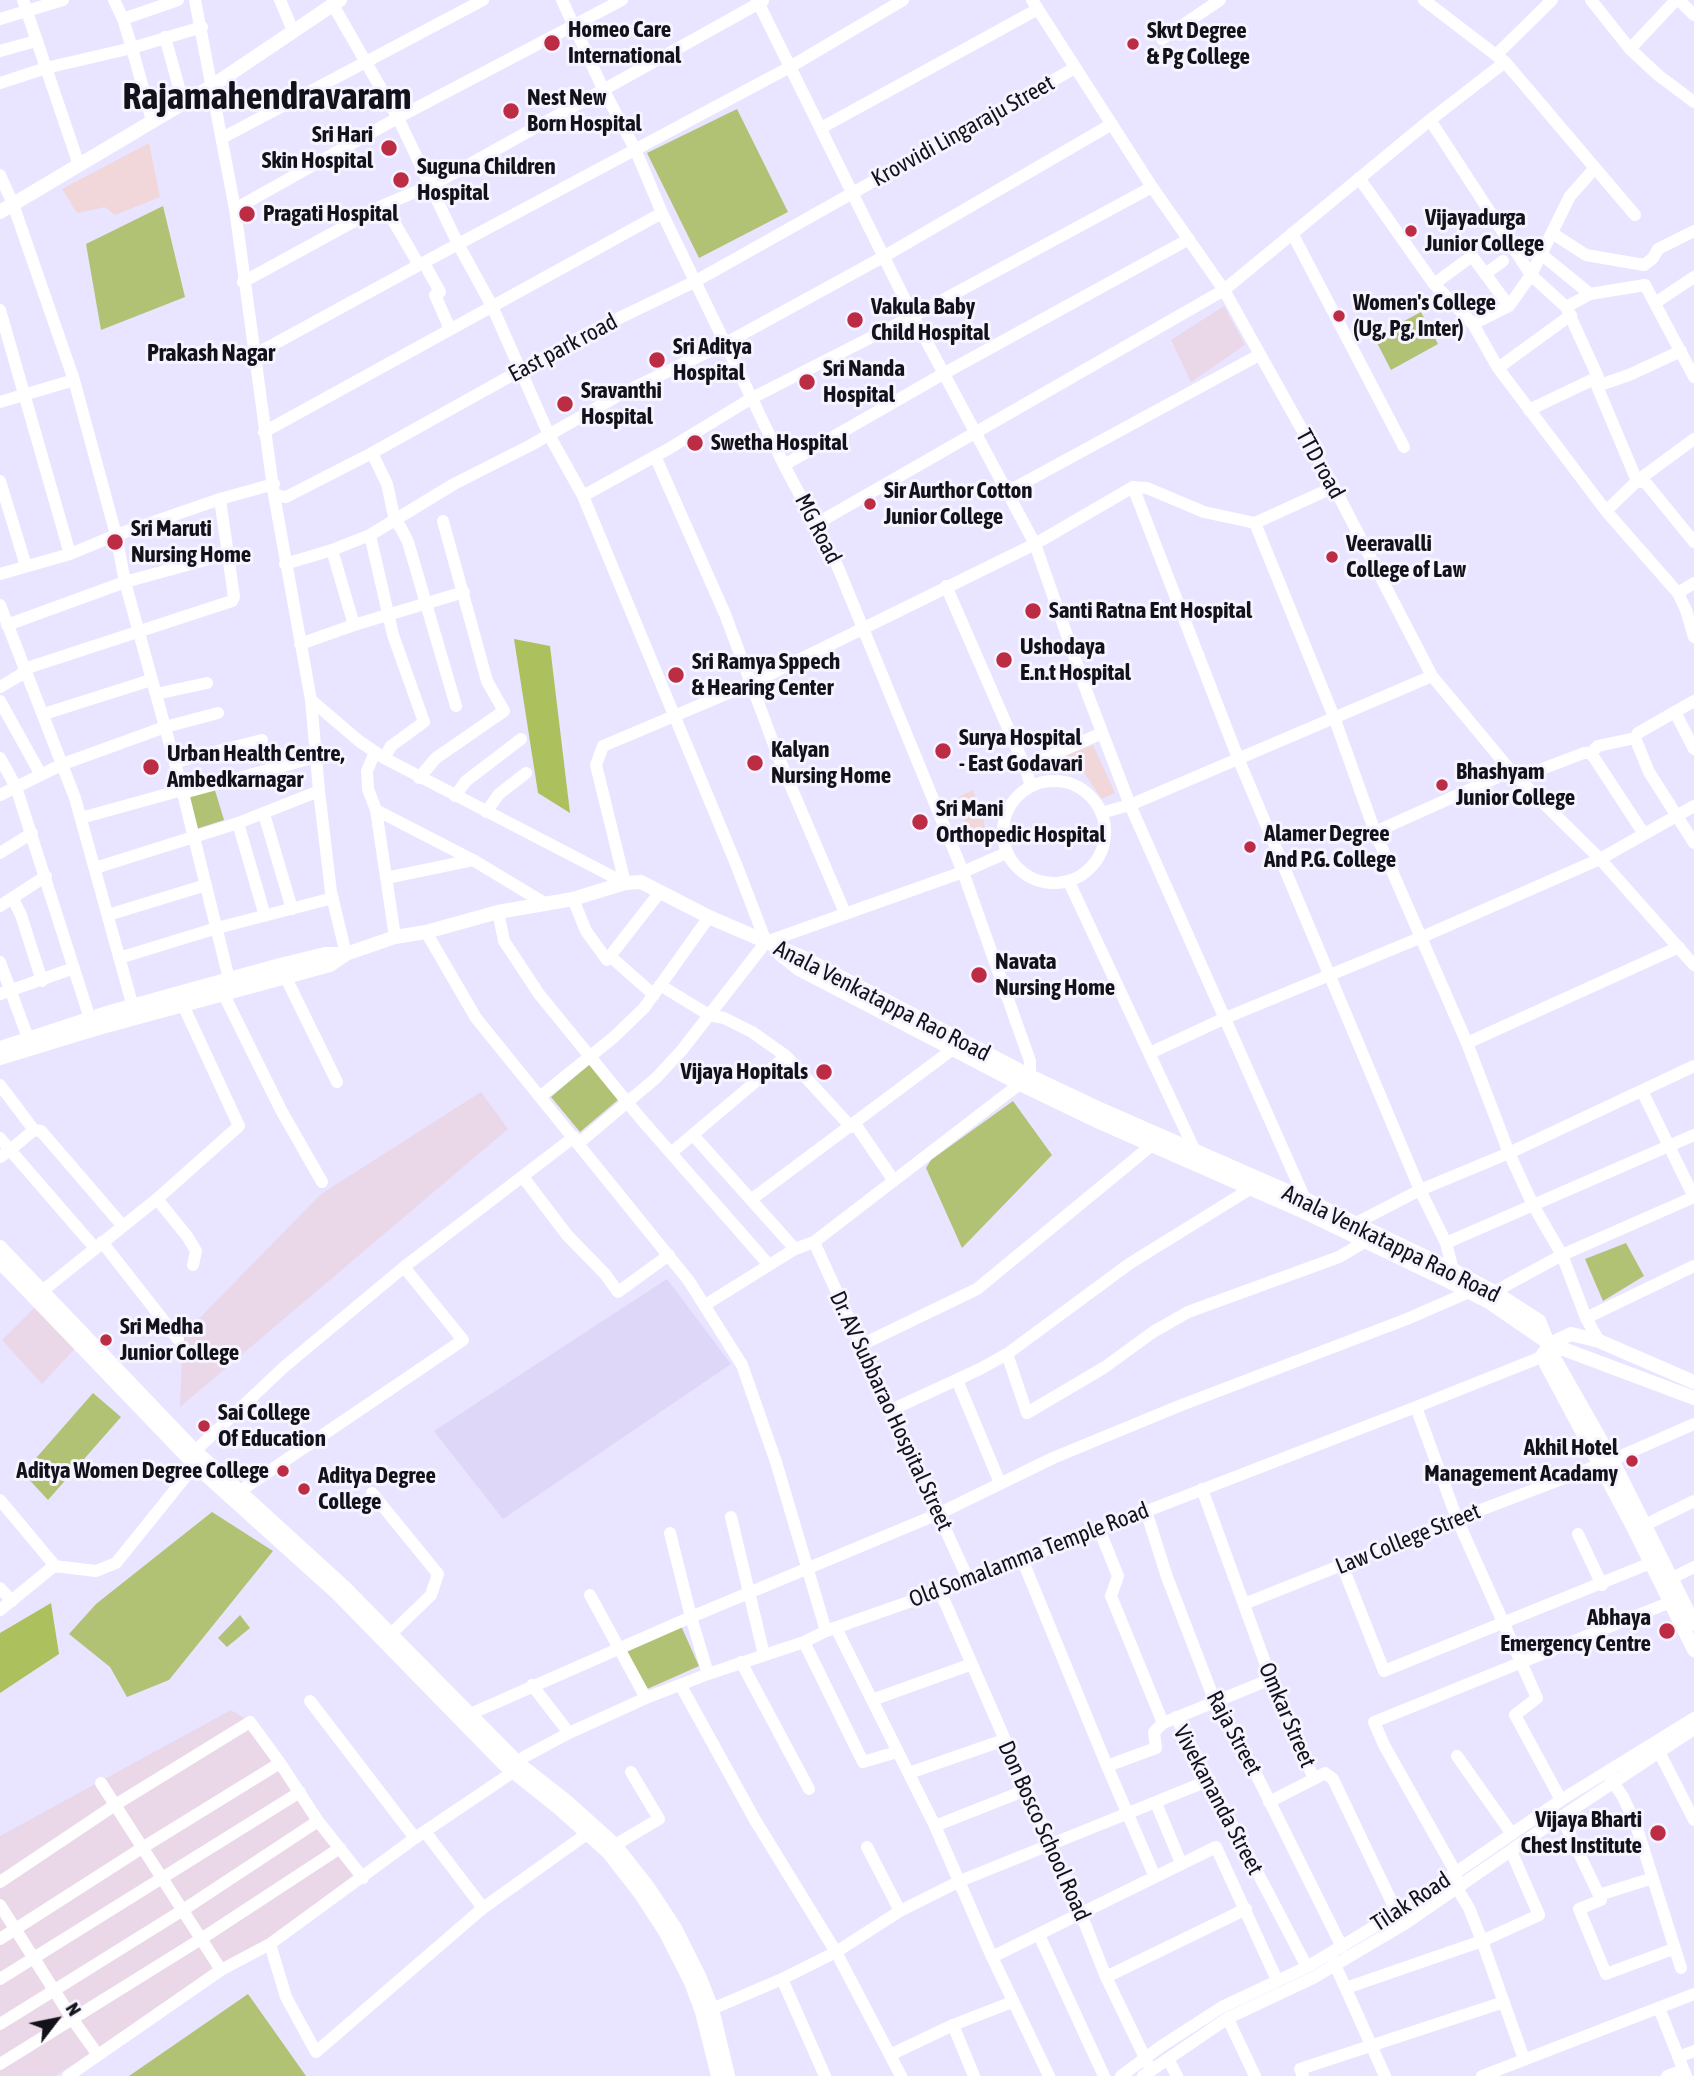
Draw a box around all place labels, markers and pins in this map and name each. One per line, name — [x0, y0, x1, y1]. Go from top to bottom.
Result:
place label: Homeo Care International — [568, 16, 681, 70]
place label: Skvt Degree & Pg College — [1147, 17, 1250, 71]
marker: Homeo Care International — [542, 33, 562, 53]
marker: Skvt Degree & Pg College — [1125, 36, 1141, 52]
place label: Nest New Born Hospital — [527, 84, 642, 138]
marker: Nest New Born Hospital — [501, 101, 521, 121]
place label: Sri Hari Skin Hospital — [262, 121, 373, 175]
marker: Sri Hari Skin Hospital — [379, 138, 399, 158]
place label: Suguna Children Hospital — [417, 153, 556, 207]
marker: Suguna Children Hospital — [391, 170, 411, 190]
place label: Pragati Hospital — [263, 200, 398, 228]
marker: Pragati Hospital — [237, 204, 257, 224]
place label: Vijayadurga Junior College — [1425, 204, 1544, 258]
marker: Vijayadurga Junior College — [1403, 223, 1419, 239]
place label: Women's College (Ug, Pg, Inter) — [1353, 289, 1496, 343]
place label: Vakula Baby Child Hospital — [871, 293, 990, 347]
marker: Women's College (Ug, Pg, Inter) — [1331, 308, 1347, 324]
marker: Vakula Baby Child Hospital — [845, 310, 865, 330]
place label: Sri Aditya Hospital — [673, 333, 752, 387]
marker: Sri Aditya Hospital — [647, 350, 667, 370]
place label: Sri Nanda Hospital — [823, 355, 905, 409]
marker: Sri Nanda Hospital — [797, 372, 817, 392]
place label: Sravanthi Hospital — [581, 377, 662, 431]
marker: Sravanthi Hospital — [555, 394, 575, 414]
place label: Swetha Hospital — [711, 429, 848, 457]
marker: Swetha Hospital — [685, 433, 705, 453]
place label: Sir Aurthor Cotton Junior College — [884, 477, 1032, 531]
marker: Sir Aurthor Cotton Junior College — [862, 496, 878, 512]
place label: Sri Maruti Nursing Home — [131, 515, 251, 569]
place label: Veeravalli College of Law — [1346, 530, 1466, 584]
marker: Sri Maruti Nursing Home — [105, 532, 125, 552]
marker: Veeravalli College of Law — [1324, 549, 1340, 565]
place label: Santi Ratna Ent Hospital — [1049, 597, 1252, 625]
marker: Santi Ratna Ent Hospital — [1023, 601, 1043, 621]
place label: Ushodaya E.n.t Hospital — [1020, 633, 1131, 687]
place label: Sri Ramya Sppech & Hearing Center — [692, 648, 840, 702]
marker: Ushodaya E.n.t Hospital — [994, 650, 1014, 670]
marker: Sri Ramya Sppech & Hearing Center — [666, 665, 686, 685]
place label: Surya Hospital - East Godavari — [959, 724, 1083, 778]
place label: Kalyan Nursing Home — [771, 736, 891, 790]
place label: Urban Health Centre, Ambedkarnagar — [167, 740, 345, 794]
marker: Surya Hospital - East Godavari — [933, 741, 953, 761]
marker: Kalyan Nursing Home — [745, 753, 765, 773]
marker: Urban Health Centre, Ambedkarnagar — [141, 757, 161, 777]
place label: Bhashyam Junior College — [1456, 758, 1575, 812]
marker: Bhashyam Junior College — [1434, 777, 1450, 793]
place label: Sri Mani Orthopedic Hospital — [936, 795, 1106, 849]
marker: Sri Mani Orthopedic Hospital — [910, 812, 930, 832]
place label: Alamer Degree And P.G. College — [1264, 820, 1396, 874]
marker: Alamer Degree And P.G. College — [1242, 839, 1258, 855]
place label: Navata Nursing Home — [995, 948, 1115, 1002]
marker: Navata Nursing Home — [969, 965, 989, 985]
place label: Vijaya Hopitals — [680, 1058, 808, 1086]
marker: Vijaya Hopitals — [814, 1062, 834, 1082]
place label: Sri Medha Junior College — [120, 1313, 239, 1367]
marker: Sri Medha Junior College — [98, 1332, 114, 1348]
place label: Sai College Of Education — [218, 1399, 326, 1453]
marker: Sai College Of Education — [196, 1418, 212, 1434]
place label: Akhil Hotel Management Acadamy — [1424, 1434, 1618, 1488]
marker: Akhil Hotel Management Acadamy — [1624, 1453, 1640, 1469]
place label: Aditya Women Degree College — [16, 1457, 269, 1485]
place label: Aditya Degree College — [318, 1462, 436, 1516]
marker: Aditya Women Degree College — [275, 1463, 291, 1479]
marker: Aditya Degree College — [296, 1481, 312, 1497]
place label: Abhaya Emergency Centre — [1500, 1604, 1651, 1658]
marker: Abhaya Emergency Centre — [1657, 1621, 1677, 1641]
place label: Vijaya Bharti Chest Institute — [1521, 1806, 1642, 1860]
marker: Vijaya Bharti Chest Institute — [1648, 1823, 1668, 1843]

